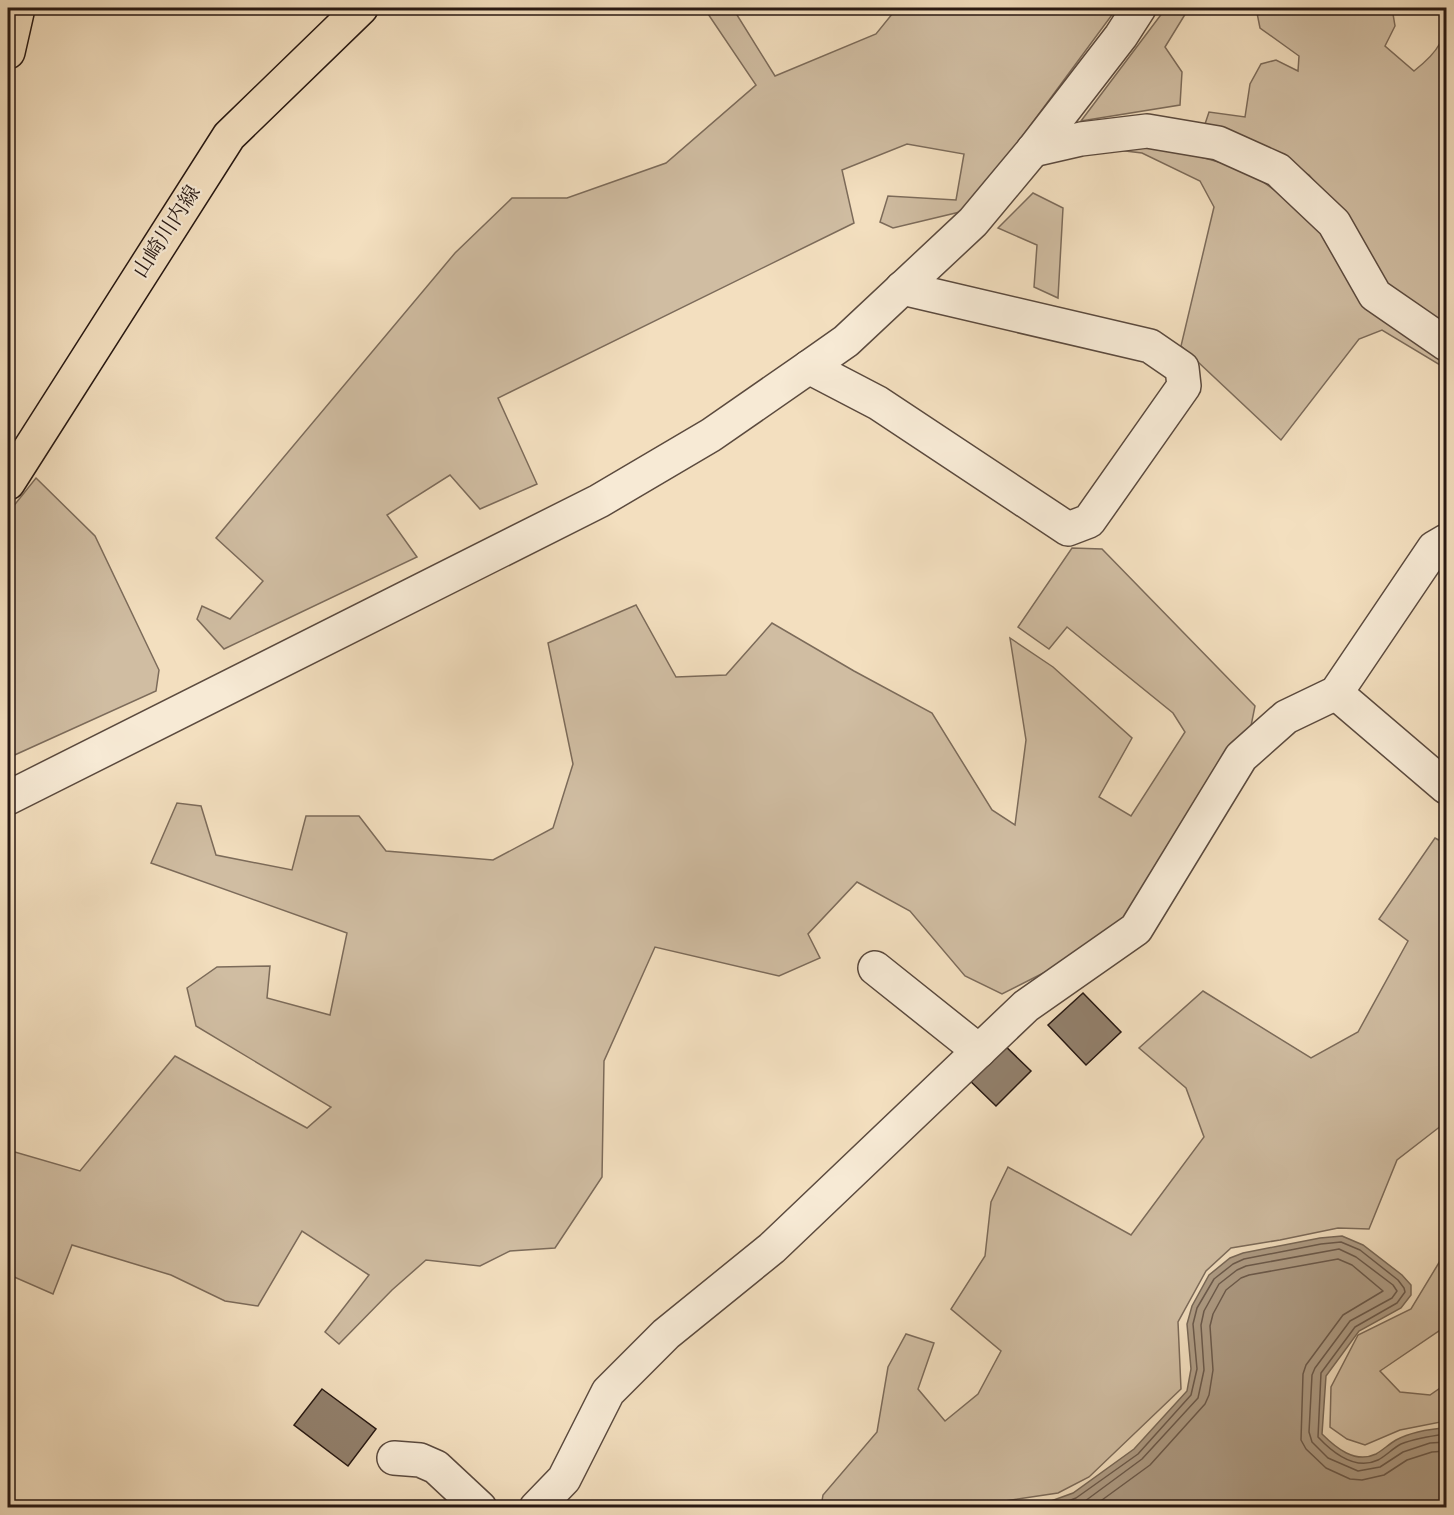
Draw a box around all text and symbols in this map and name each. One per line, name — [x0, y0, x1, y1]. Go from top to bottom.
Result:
street label: 山崎川内線 — [128, 181, 206, 283]

